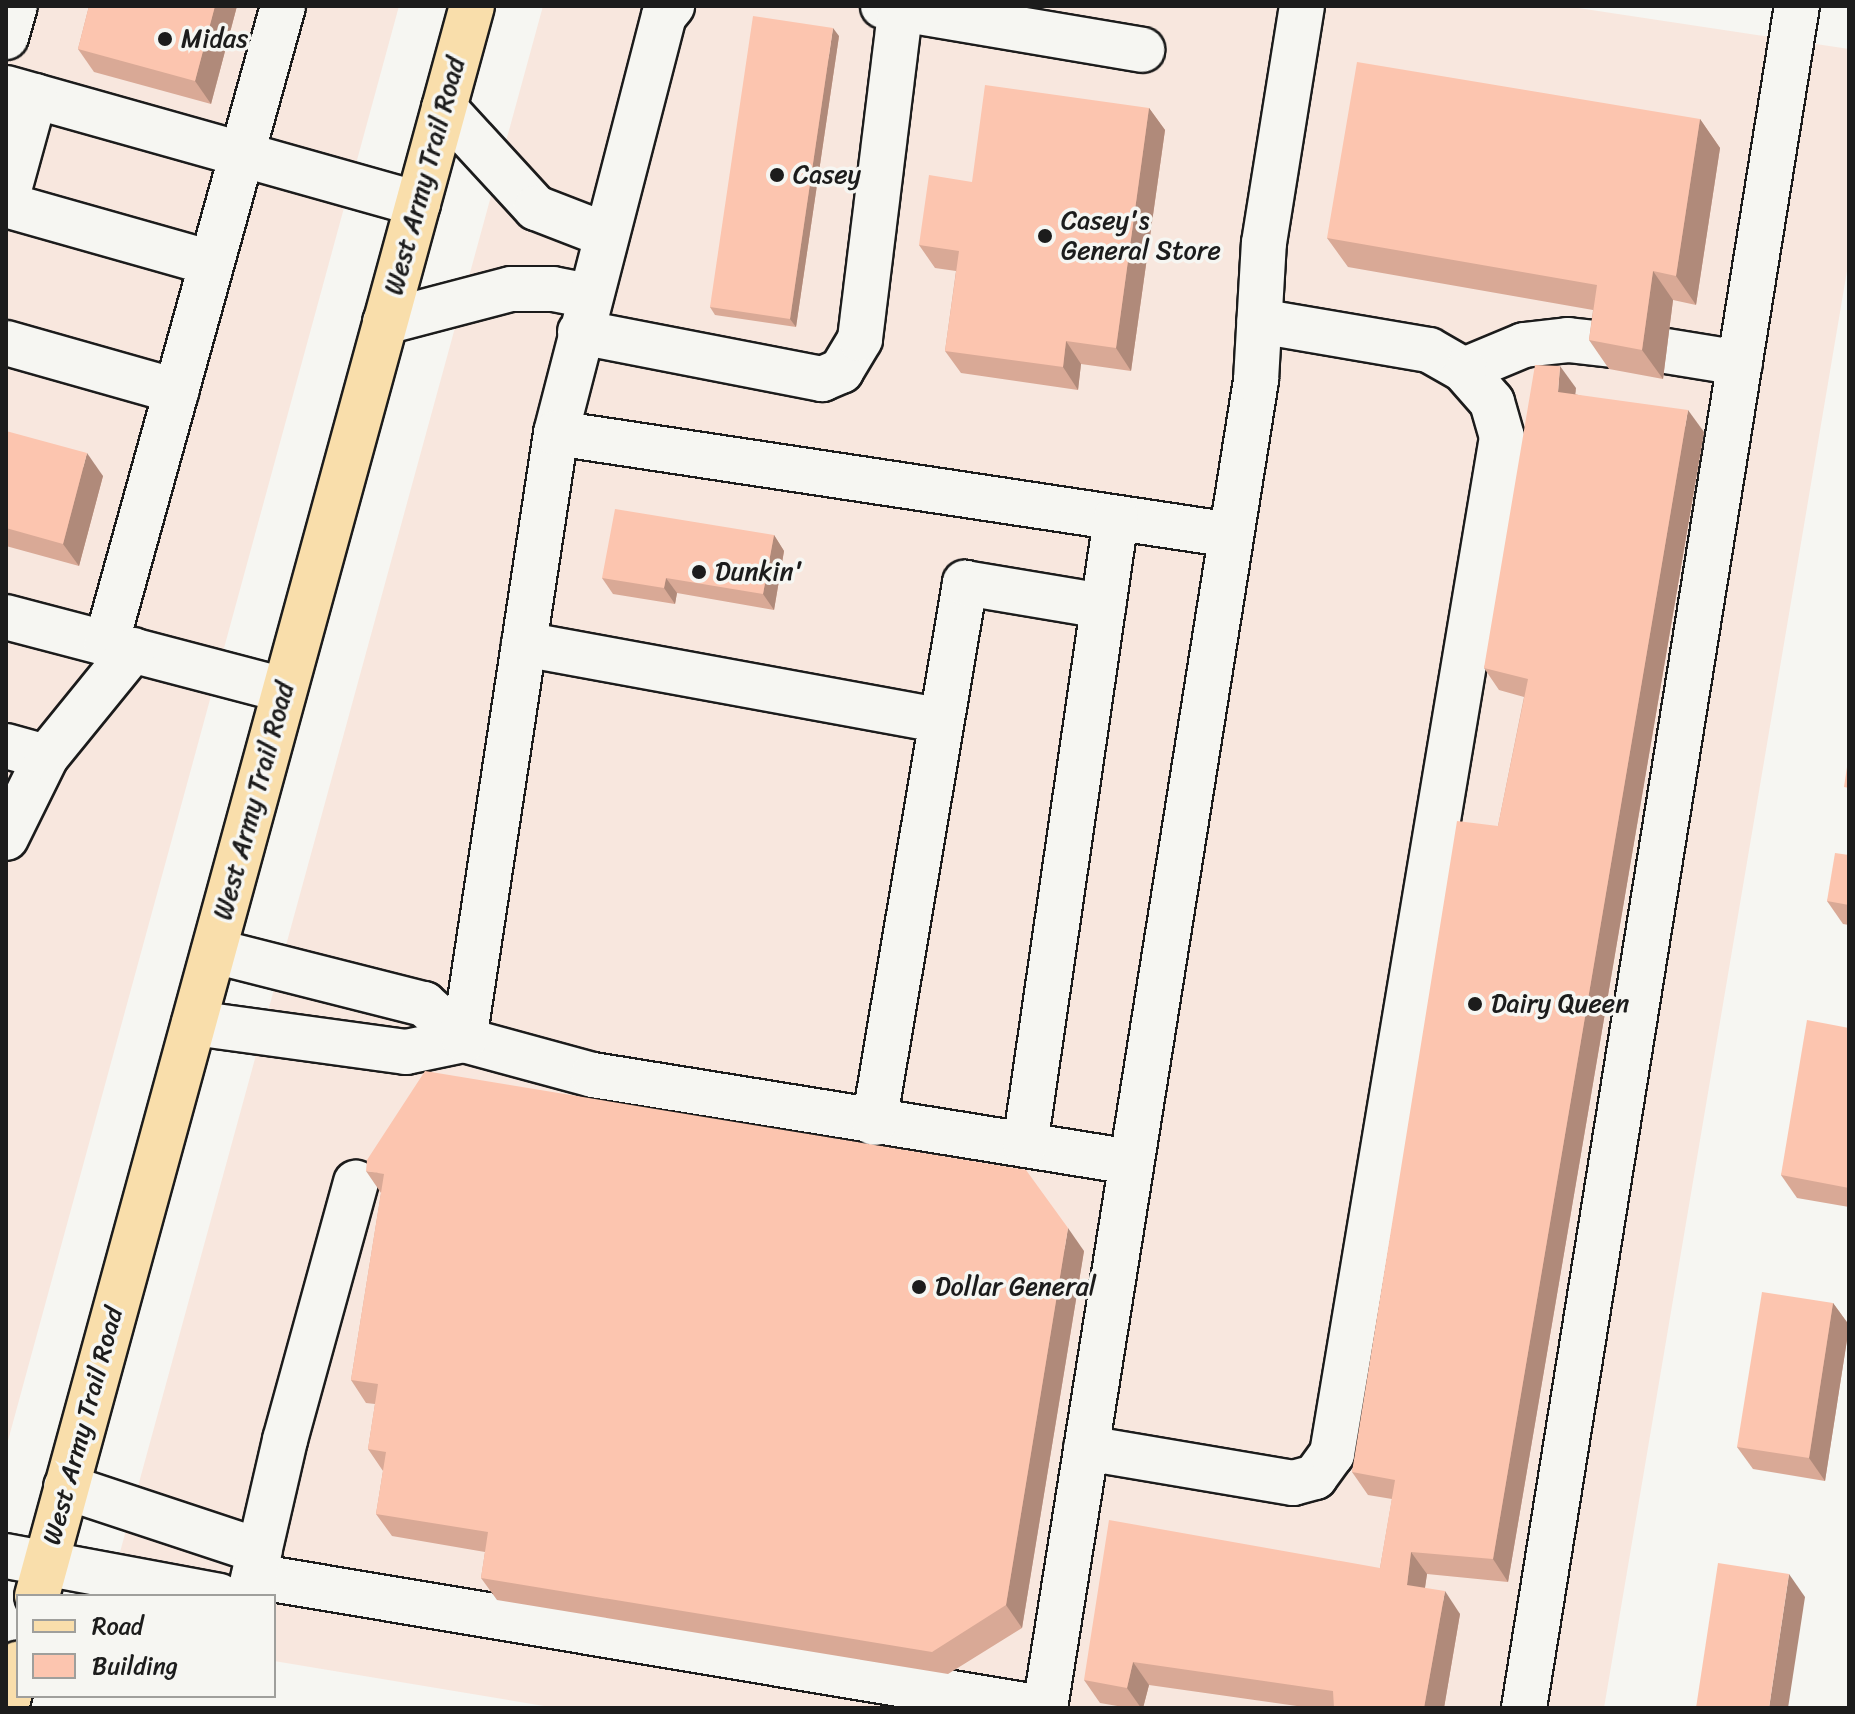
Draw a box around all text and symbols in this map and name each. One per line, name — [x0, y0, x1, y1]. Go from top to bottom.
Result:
place label: Midas — [181, 23, 248, 55]
marker: Midas — [156, 30, 174, 48]
street label: West Army Trail Road — [378, 54, 472, 298]
place label: Casey — [793, 159, 861, 191]
marker: Casey — [768, 166, 786, 184]
place label: Casey's General Store — [1061, 205, 1221, 266]
marker: Casey's General Store — [1036, 227, 1054, 245]
place label: Dunkin' — [715, 556, 803, 588]
marker: Dunkin' — [690, 563, 708, 581]
street label: West Army Trail Road — [207, 679, 301, 923]
place label: Dairy Queen — [1491, 988, 1628, 1020]
marker: Dairy Queen — [1466, 995, 1484, 1013]
place label: Dollar General — [935, 1271, 1097, 1303]
marker: Dollar General — [910, 1278, 928, 1296]
street label: West Army Trail Road — [36, 1304, 130, 1548]
legend — [16, 1594, 276, 1698]
text: Road — [92, 1605, 143, 1647]
text: Building — [92, 1645, 178, 1687]

